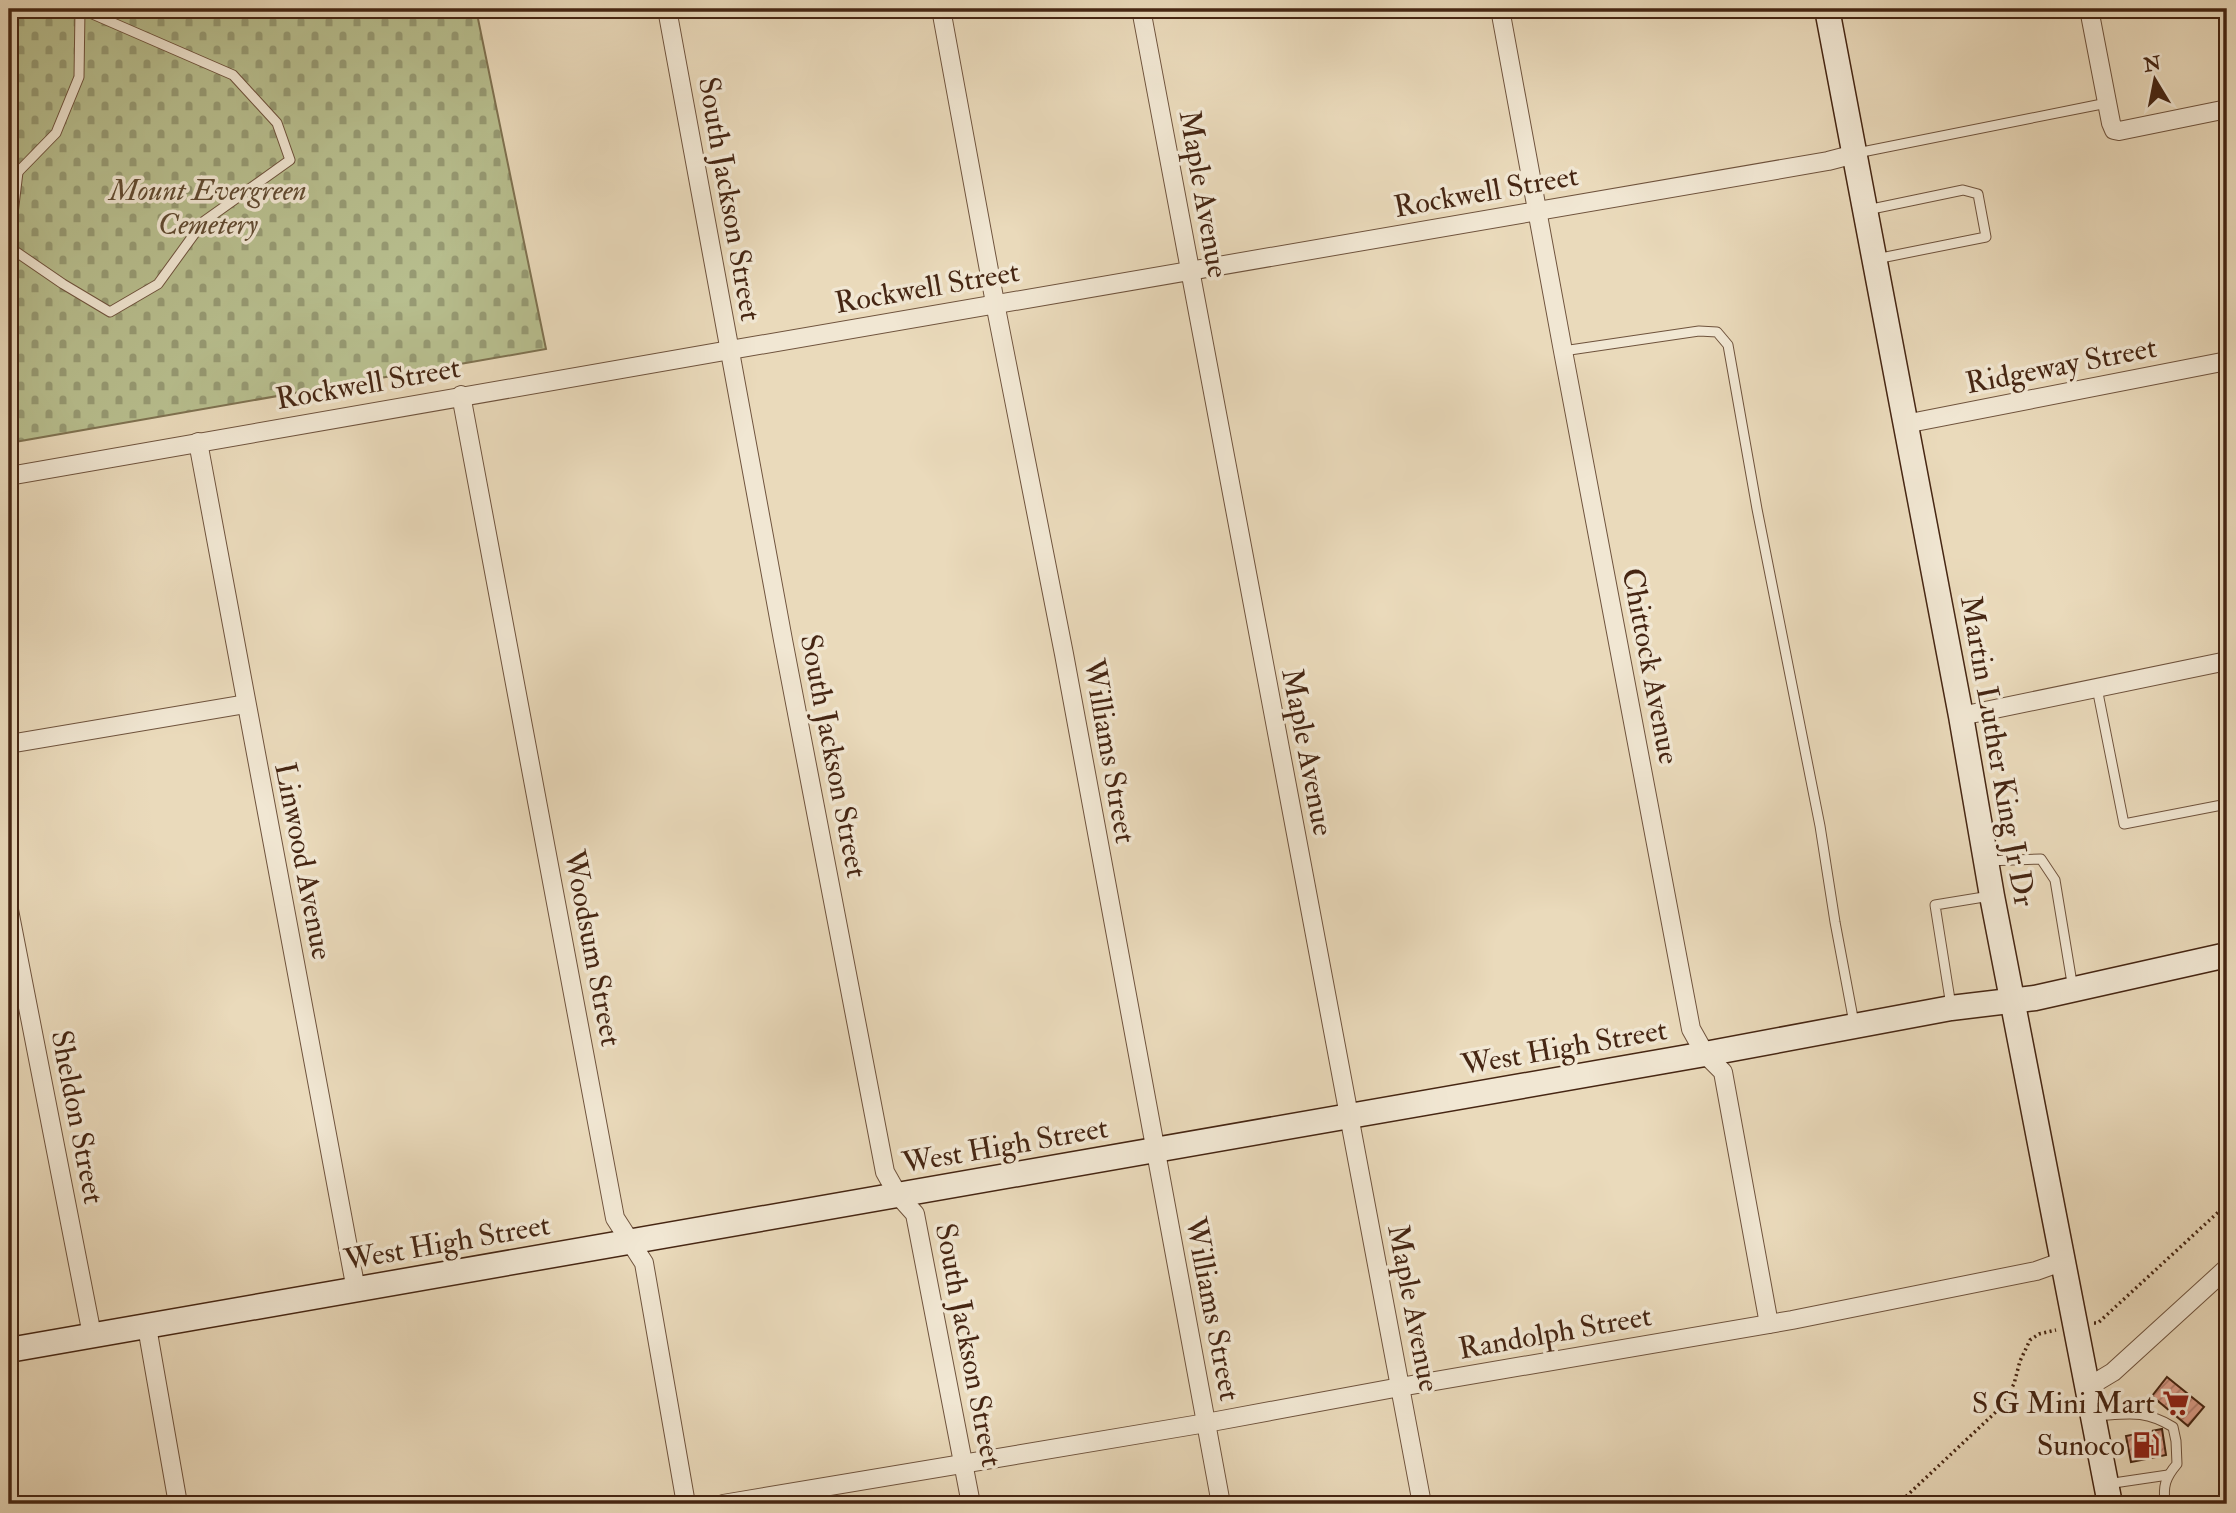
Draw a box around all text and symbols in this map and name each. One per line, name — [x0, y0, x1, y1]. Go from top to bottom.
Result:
north arrow — [2120, 46, 2190, 116]
text: N — [2141, 51, 2164, 78]
street label: South Jackson Street — [690, 74, 769, 324]
street label: Maple Avenue — [1171, 107, 1236, 281]
street label: Rockwell Street — [1391, 157, 1581, 226]
park label: Mount Evergreen Cemetery — [107, 172, 307, 243]
street label: Rockwell Street — [832, 253, 1022, 322]
street label: Ridgeway Street — [1963, 329, 2160, 402]
street label: Rockwell Street — [273, 349, 463, 418]
street label: Chittock Avenue — [1613, 565, 1688, 767]
street label: Martin Luther King Jr Dr — [1952, 593, 2043, 909]
street label: South Jackson Street — [792, 631, 875, 881]
street label: Williams Street — [1075, 655, 1144, 846]
street label: Maple Avenue — [1273, 665, 1342, 839]
street label: Linwood Avenue — [266, 759, 341, 963]
street label: Woodsum Street — [555, 846, 630, 1050]
street label: West High Street — [1457, 1011, 1670, 1084]
street label: Sheldon Street — [43, 1027, 112, 1207]
street label: West High Street — [898, 1109, 1111, 1182]
street label: West High Street — [340, 1206, 553, 1279]
street label: Williams Street — [1176, 1213, 1249, 1404]
street label: South Jackson Street — [927, 1220, 1010, 1470]
street label: Maple Avenue — [1379, 1221, 1448, 1395]
street label: Randolph Street — [1456, 1297, 1655, 1368]
place label: S G Mini Mart — [1972, 1385, 2155, 1422]
supermarket icon: S G Mini Mart — [2161, 1388, 2191, 1418]
place label: Sunoco — [2037, 1427, 2125, 1464]
fuel station icon: Sunoco — [2131, 1430, 2161, 1460]

